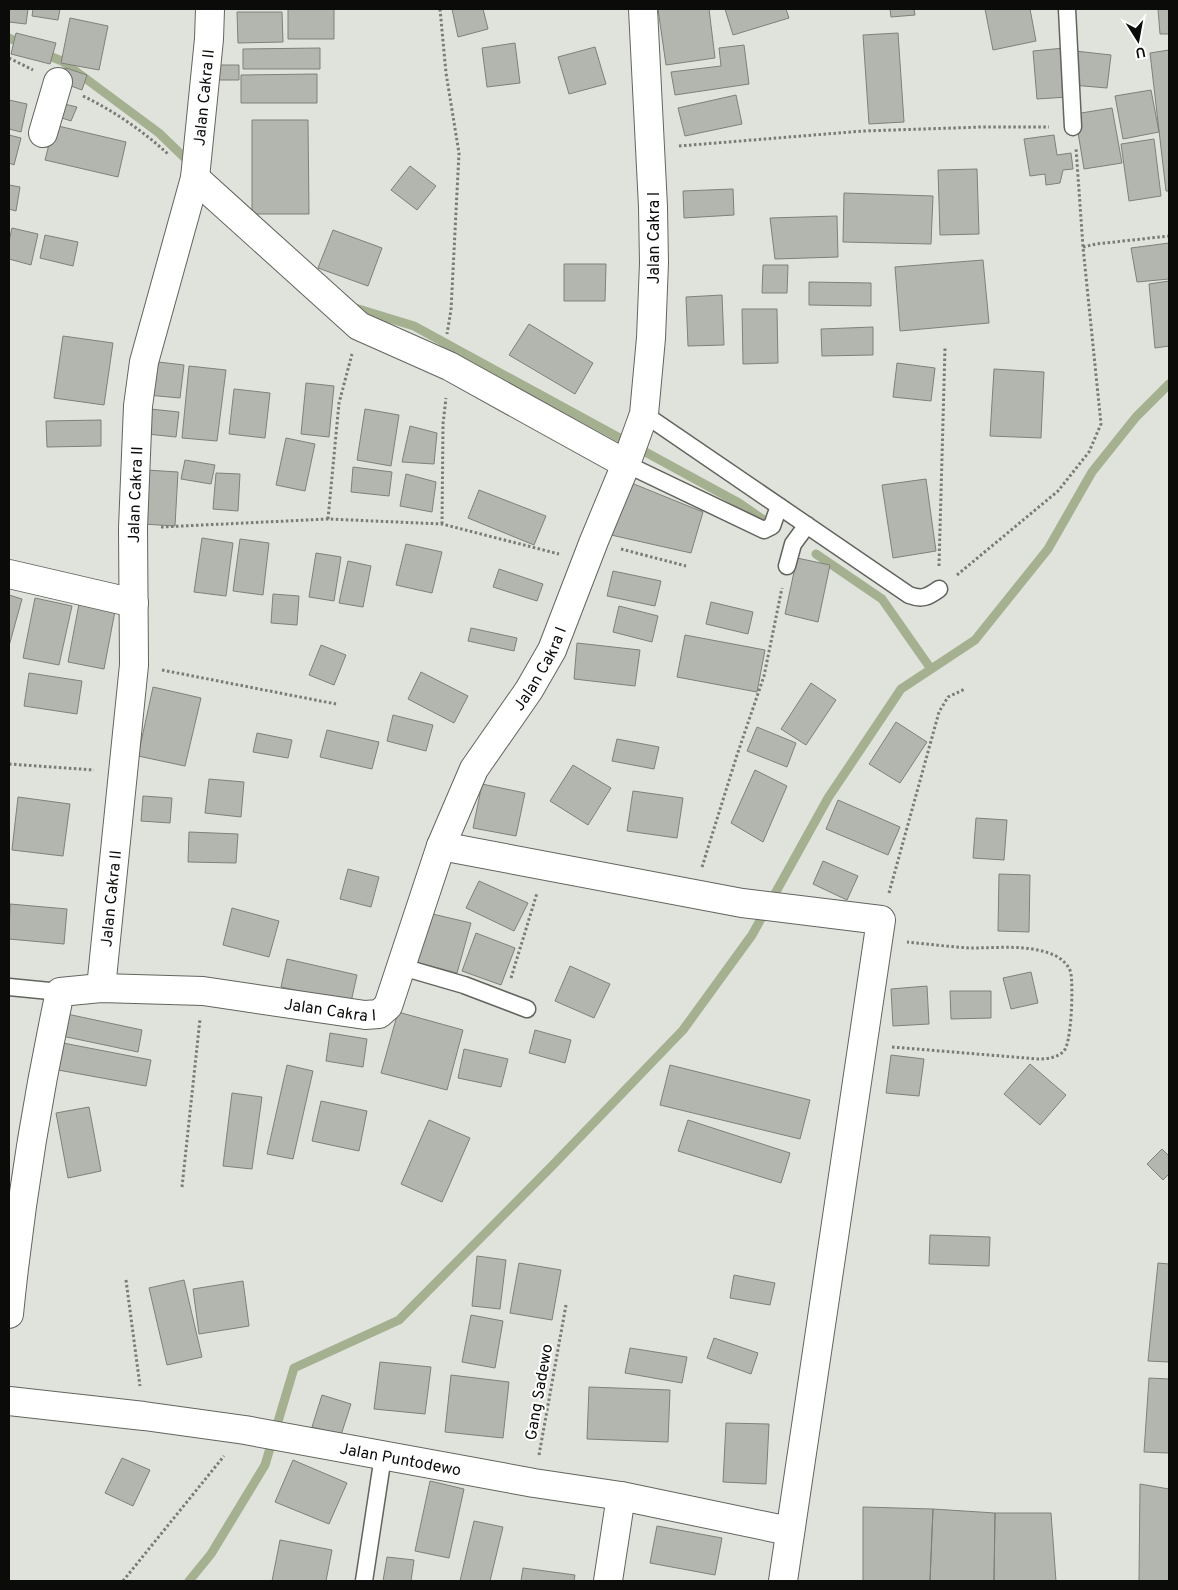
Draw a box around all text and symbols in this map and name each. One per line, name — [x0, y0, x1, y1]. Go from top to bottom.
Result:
north arrow — [1113, 15, 1163, 65]
text: U — [1134, 42, 1147, 61]
street label: Jalan Cakra II — [190, 48, 220, 147]
street label: Jalan Cakra I — [645, 192, 665, 284]
street label: Jalan Cakra II — [125, 446, 148, 543]
street label: Jalan Cakra I — [510, 624, 572, 715]
street label: Jalan Cakra II — [97, 849, 127, 948]
street label: Jalan Cakra I — [283, 995, 377, 1027]
street label: Gang Sadewo — [522, 1343, 558, 1442]
street label: Jalan Puntodewo — [338, 1440, 463, 1481]

